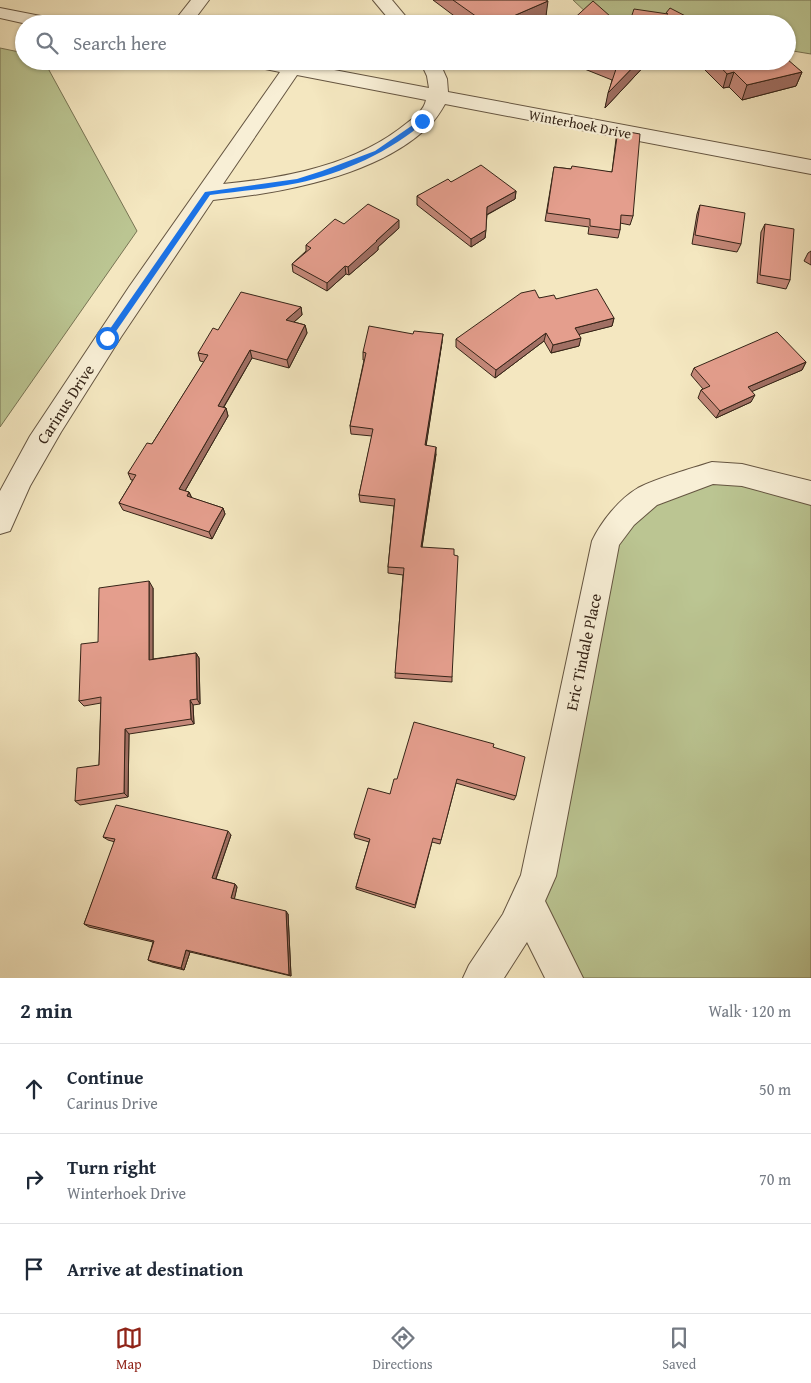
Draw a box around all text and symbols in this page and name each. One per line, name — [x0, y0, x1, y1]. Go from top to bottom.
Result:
search box — [15, 15, 796, 70]
icon: search — [33, 29, 61, 57]
text: Search here — [73, 29, 167, 57]
street label: Winterhoek Drive — [527, 104, 633, 144]
route end — [411, 110, 434, 133]
route start — [96, 327, 119, 350]
street label: Carinus Drive — [30, 359, 100, 449]
street label: Eric Tindale Place — [559, 591, 607, 713]
text: 2 min — [20, 995, 72, 1026]
text: Walk · 120 m — [708, 999, 791, 1023]
text: Continue — [67, 1063, 144, 1091]
icon: ahead — [20, 1075, 48, 1103]
text: 50 m — [759, 1077, 791, 1101]
text: Carinus Drive — [67, 1091, 158, 1115]
text: Turn right — [67, 1153, 156, 1181]
icon: right — [20, 1165, 48, 1193]
text: 70 m — [759, 1167, 791, 1191]
text: Winterhoek Drive — [67, 1181, 186, 1205]
icon: arrive — [20, 1255, 48, 1283]
text: Arrive at destination — [67, 1255, 243, 1283]
tab: Map — [115, 1324, 143, 1374]
tab: Directions — [372, 1324, 433, 1374]
tab: Saved — [662, 1324, 696, 1374]

